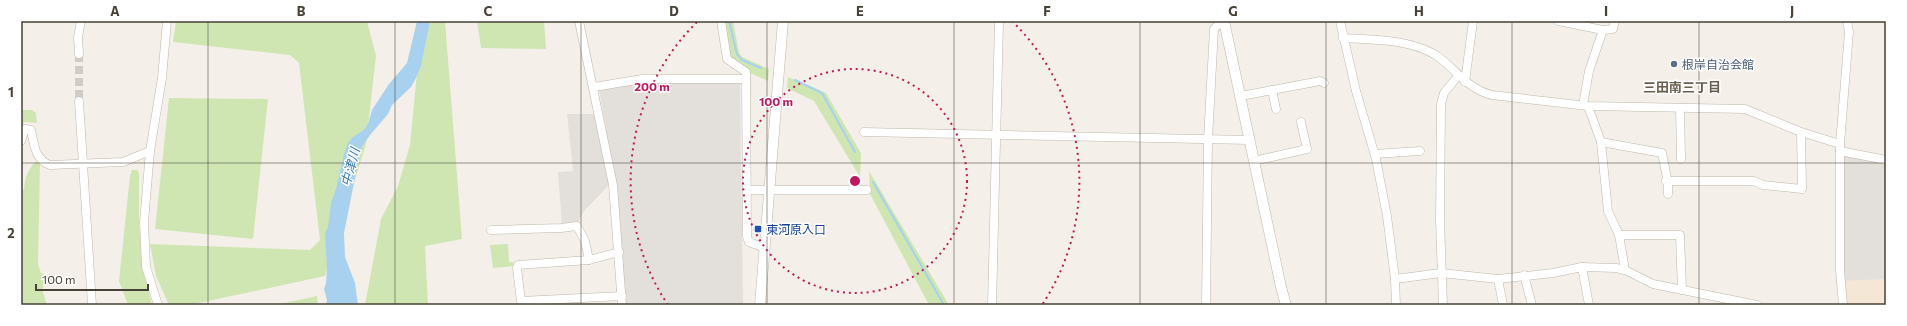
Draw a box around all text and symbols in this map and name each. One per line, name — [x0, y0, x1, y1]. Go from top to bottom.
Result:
text: A — [110, 3, 120, 19]
text: B — [297, 3, 306, 19]
text: C — [484, 3, 493, 19]
text: D — [669, 3, 679, 19]
text: E — [856, 3, 864, 19]
text: F — [1043, 3, 1051, 19]
text: G — [1228, 3, 1238, 19]
text: H — [1414, 3, 1424, 19]
text: I — [1604, 3, 1608, 19]
text: J — [1790, 3, 1794, 19]
place label: 根岸自治会館 — [1682, 57, 1754, 71]
marker: 根岸自治会館 — [1669, 59, 1679, 69]
text: 200 m — [634, 79, 670, 93]
district label: 三田南三丁目 — [1643, 79, 1721, 95]
text: 1 — [8, 84, 14, 100]
text: 100 m — [759, 94, 793, 108]
water label: 中津川 — [337, 144, 363, 188]
centre of rings — [848, 174, 862, 188]
place label: 東河原入口 — [766, 222, 826, 236]
marker: 東河原入口 — [753, 224, 763, 234]
text: 2 — [7, 225, 15, 241]
scale bar — [36, 266, 148, 292]
text: 100 m — [42, 272, 76, 286]

